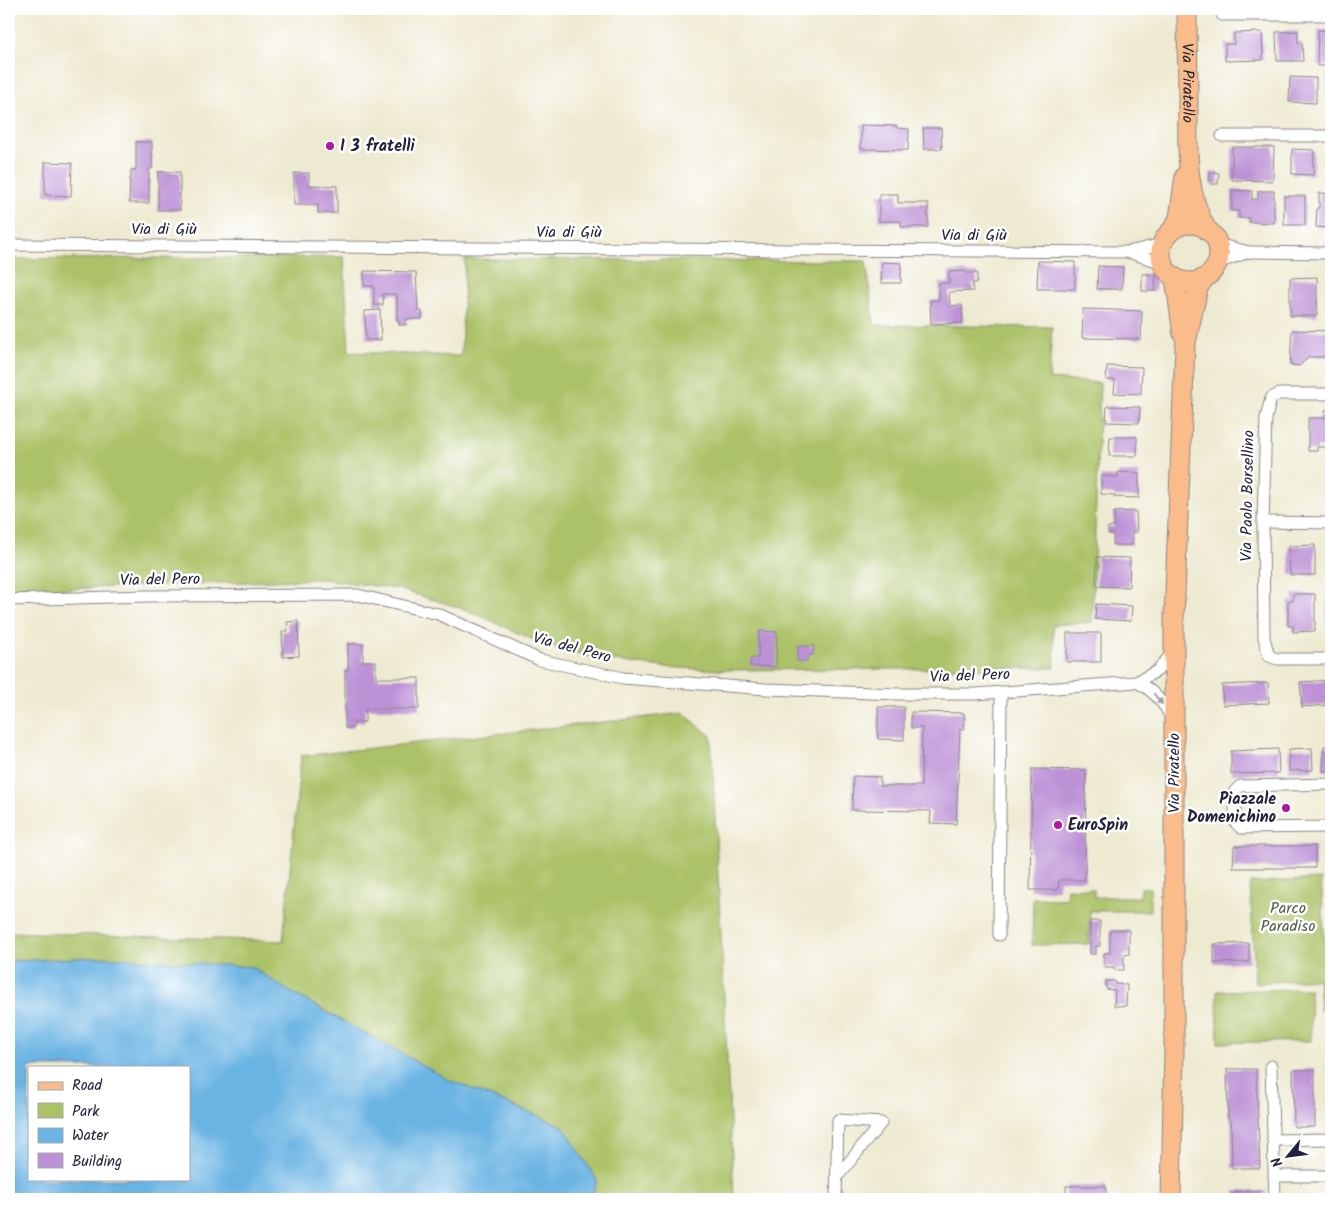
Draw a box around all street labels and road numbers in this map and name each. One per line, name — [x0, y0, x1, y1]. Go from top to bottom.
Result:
street label: Via Piratello — [1175, 43, 1201, 123]
street label: Via di Giù — [131, 217, 197, 242]
street label: Via di Giù — [536, 220, 602, 245]
street label: Via di Giù — [941, 223, 1007, 248]
street label: Via Paolo Borsellino — [1234, 430, 1262, 562]
street label: Via del Pero — [120, 567, 200, 593]
street label: Via del Pero — [530, 626, 614, 670]
street label: Via del Pero — [929, 662, 1011, 690]
street label: Via Piratello — [1162, 733, 1187, 813]

